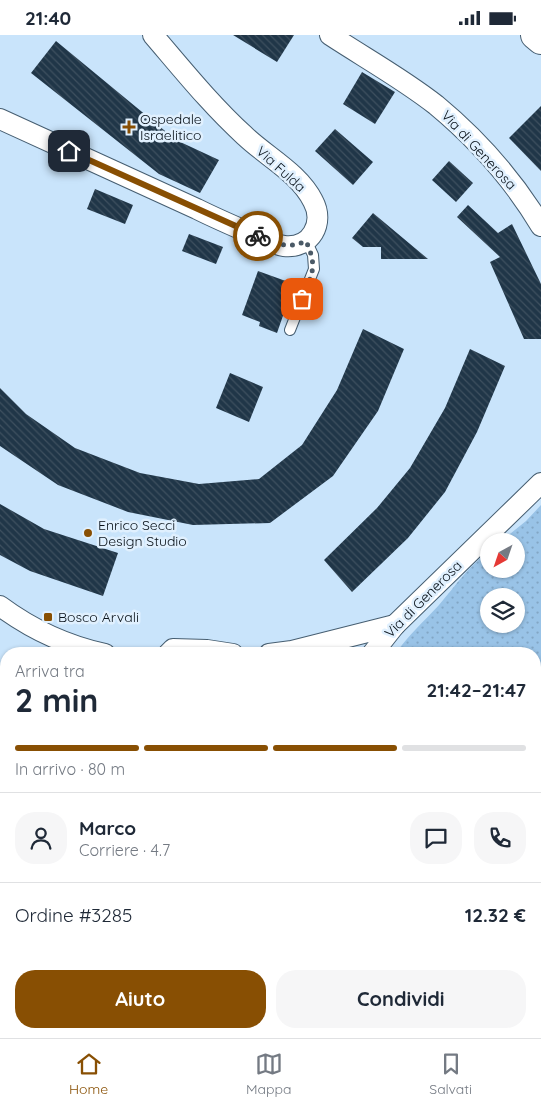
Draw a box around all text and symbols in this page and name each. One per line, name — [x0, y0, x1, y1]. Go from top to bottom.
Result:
text: 21:40 — [25, 6, 71, 30]
street label: Via di Generosa — [438, 106, 520, 194]
place label: Ospedale Israelitico — [140, 110, 202, 144]
marker: Ospedale Israelitico — [122, 120, 136, 134]
pin — [48, 130, 90, 172]
icon: home — [55, 137, 83, 165]
street label: Via Fulda — [253, 142, 309, 196]
courier — [233, 211, 283, 261]
icon: bike — [244, 222, 272, 250]
pin — [281, 278, 323, 320]
icon: bag — [288, 285, 316, 313]
place label: Enrico Secci Design Studio — [98, 516, 187, 550]
marker: Enrico Secci Design Studio — [82, 527, 94, 539]
north arrow — [480, 533, 525, 577]
map controls — [480, 533, 525, 633]
street label: Via di Generosa — [380, 556, 466, 642]
button: layers — [480, 588, 525, 633]
place label: Bosco Arvali — [58, 608, 139, 626]
marker: Bosco Arvali — [42, 611, 54, 623]
text: Arriva tra — [15, 661, 85, 681]
text: 21:42–21:47 — [426, 678, 526, 702]
text: 2 min — [15, 680, 98, 720]
text: In arrivo · 80 m — [15, 759, 125, 779]
button: person — [15, 812, 67, 864]
button: chat — [410, 812, 462, 864]
button: phone — [474, 812, 526, 864]
text: Marco — [79, 816, 136, 840]
text: Corriere · 4.7 — [79, 840, 170, 860]
text: Ordine #3285 — [15, 903, 132, 927]
text: 12.32 € — [465, 903, 526, 927]
button: Aiuto — [15, 970, 266, 1028]
button: Condividi — [276, 970, 526, 1028]
tab: Home — [69, 1050, 108, 1098]
tab: Mappa — [246, 1050, 291, 1098]
tab: Salvati — [429, 1050, 472, 1098]

